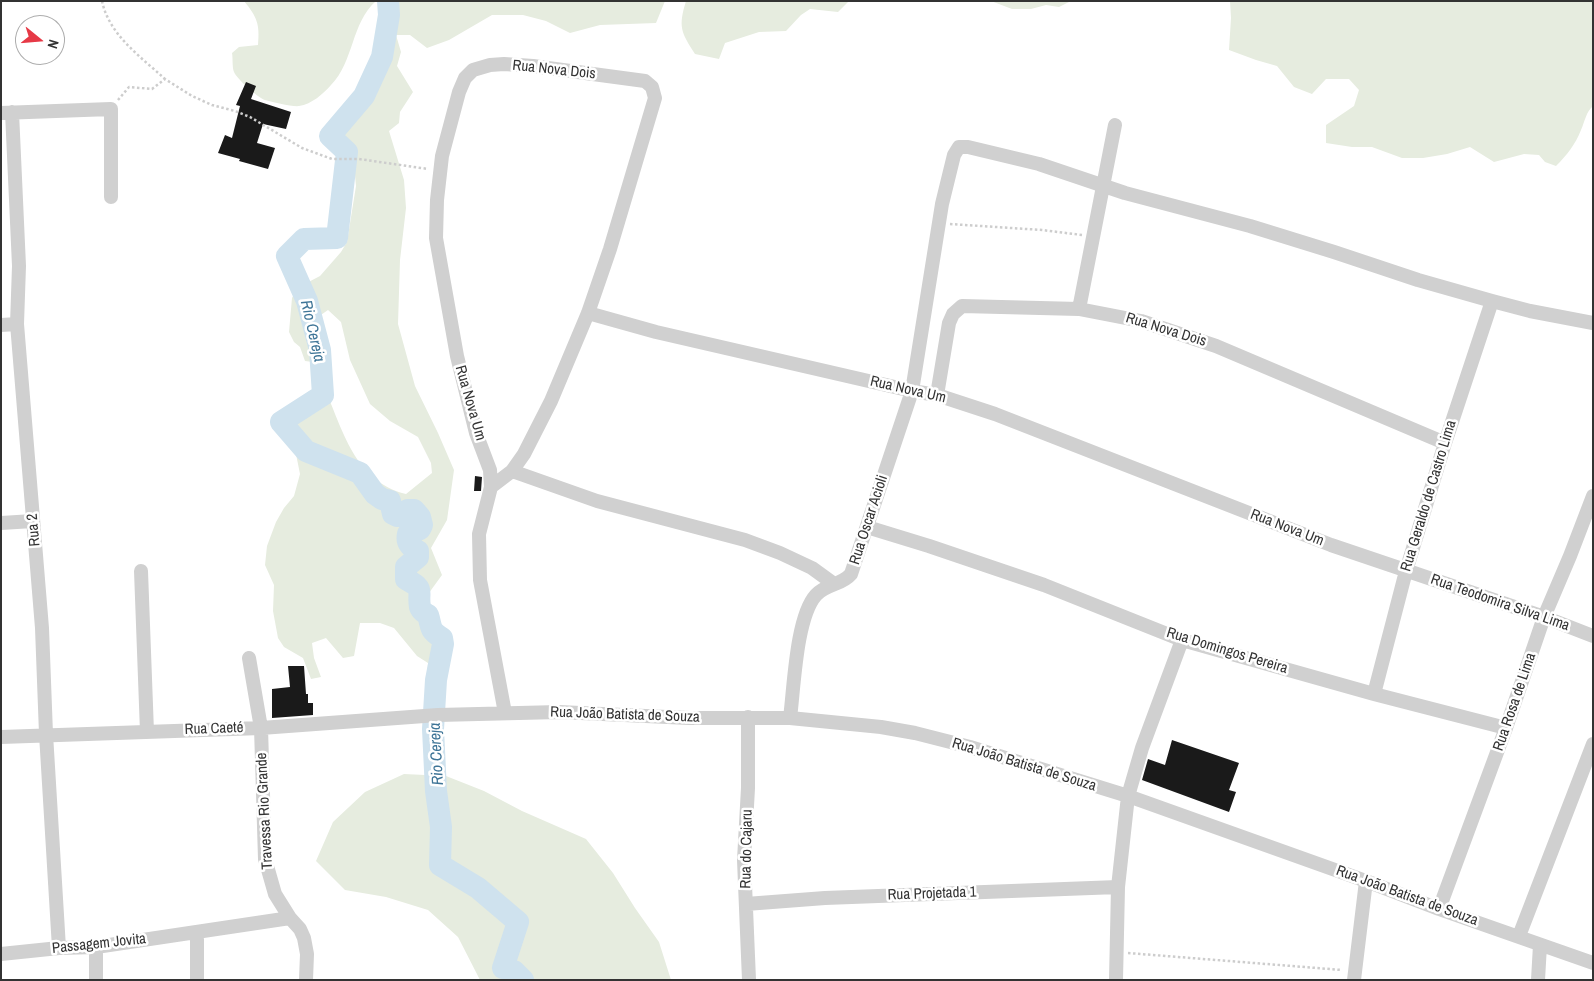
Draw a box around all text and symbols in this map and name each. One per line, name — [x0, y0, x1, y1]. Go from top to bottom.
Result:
north arrow — [15, 15, 65, 65]
text: N — [44, 37, 63, 51]
street label: Rua Nova Dois — [512, 57, 596, 83]
water label: Rio Cereja — [296, 298, 328, 364]
street label: Rua Nova Dois — [1123, 309, 1209, 351]
street label: Rua Nova Um — [451, 363, 489, 443]
street label: Rua Nova Um — [868, 373, 948, 407]
street label: Rua Geraldo de Castro Lima — [1397, 418, 1461, 574]
street label: Rua Oscar Acioli — [846, 473, 892, 567]
street label: Rua Nova Um — [1248, 506, 1326, 550]
street label: Rua 2 — [24, 513, 44, 547]
street label: Rua Teodomira Silva Lima — [1428, 571, 1572, 635]
street label: Rua Domingos Pereira — [1164, 624, 1290, 678]
street label: Rua Rosa de Lima — [1490, 651, 1540, 753]
street label: Rua João Batista de Souza — [550, 703, 700, 727]
street label: Rua Caeté — [184, 719, 244, 739]
water label: Rio Cereja — [426, 722, 448, 786]
street label: Rua João Batista de Souza — [950, 735, 1098, 795]
street label: Travessa Rio Grande — [253, 752, 277, 870]
street label: Rua do Cajaru — [737, 809, 757, 889]
street label: Rua João Batista de Souza — [1334, 862, 1480, 930]
street label: Rua Projetada 1 — [887, 883, 977, 905]
street label: Passagem Jovita — [51, 930, 147, 958]

